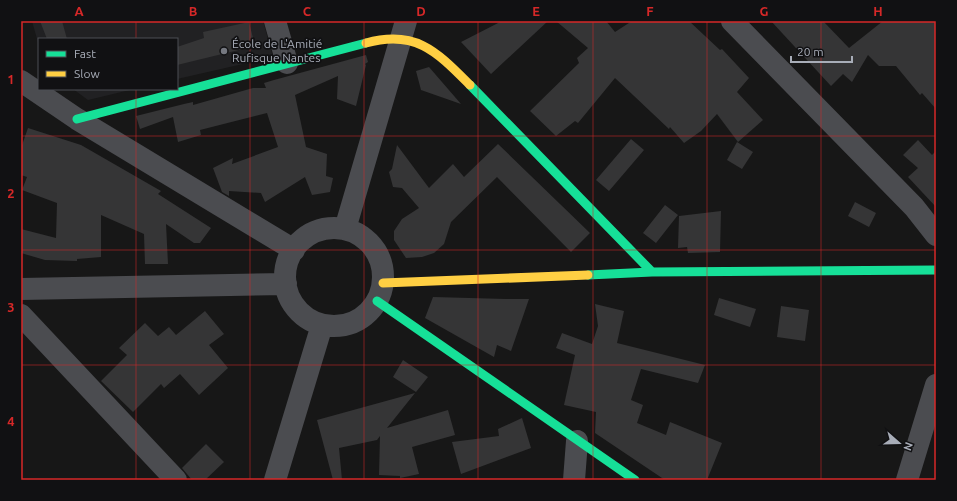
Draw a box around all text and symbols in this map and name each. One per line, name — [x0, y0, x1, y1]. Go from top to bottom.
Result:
text: A — [74, 4, 84, 18]
text: B — [189, 4, 198, 18]
text: C — [303, 4, 312, 18]
text: D — [416, 4, 426, 18]
text: E — [532, 4, 540, 18]
text: F — [646, 4, 654, 18]
text: G — [760, 4, 769, 18]
text: H — [873, 4, 883, 18]
place label: École de L'Amitié Rufisque Nantes — [232, 37, 322, 64]
legend — [38, 38, 178, 90]
scale bar — [791, 38, 852, 64]
text: 20 m — [797, 45, 824, 58]
marker: École de L'Amitié Rufisque Nantes — [219, 46, 229, 56]
text: Fast — [74, 47, 96, 60]
text: Slow — [74, 67, 100, 80]
text: 1 — [7, 72, 15, 86]
text: 2 — [7, 186, 15, 200]
text: 3 — [7, 300, 15, 314]
text: 4 — [7, 414, 15, 428]
north arrow — [879, 423, 919, 463]
text: N — [901, 441, 915, 452]

